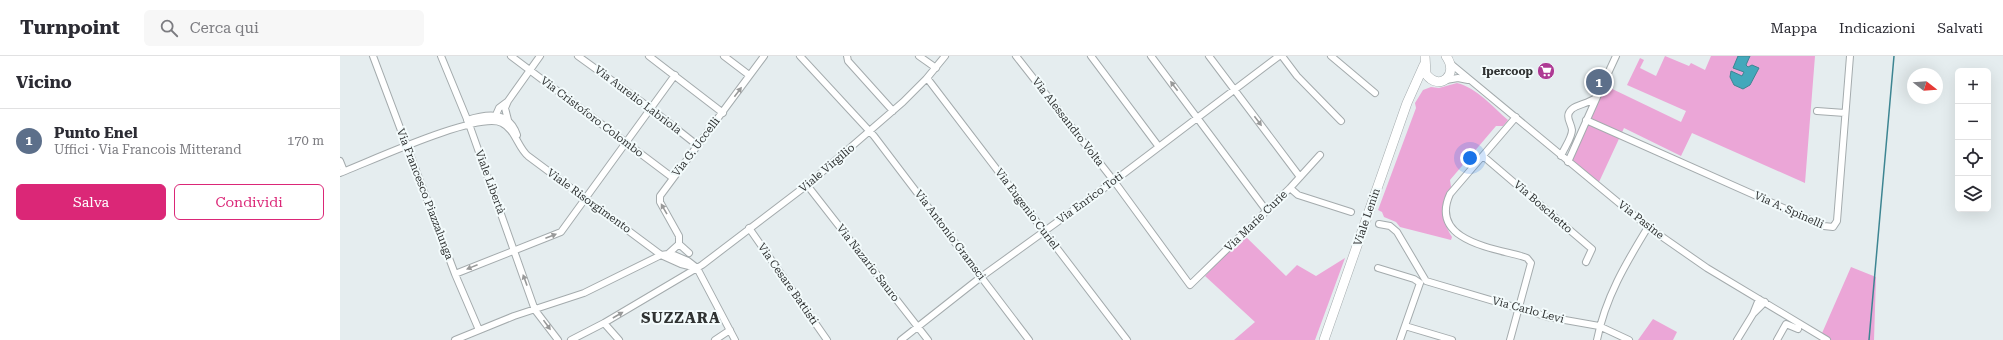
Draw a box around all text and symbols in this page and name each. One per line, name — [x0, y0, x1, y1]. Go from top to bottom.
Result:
search box — [144, 10, 424, 46]
text: Turnpoint — [20, 16, 120, 39]
icon: search — [158, 17, 180, 39]
text: Cerca qui — [190, 19, 259, 37]
text: Mappa — [1770, 20, 1817, 36]
text: Indicazioni — [1839, 20, 1915, 36]
text: Salvati — [1937, 20, 1983, 36]
supermarket icon: Ipercoop — [1536, 61, 1556, 81]
street label: Via Aurelio Labriola — [592, 63, 684, 137]
place label: Ipercoop — [1482, 65, 1534, 78]
pin: 1 — [1586, 67, 1612, 97]
north arrow — [1907, 68, 1943, 104]
map controls — [1955, 68, 1991, 212]
button: + — [1955, 68, 1991, 104]
text: Vicino — [16, 72, 72, 92]
street label: Via Cristoforo Colombo — [538, 74, 646, 160]
street label: Via Alessandro Volta — [1029, 75, 1107, 169]
one-way arrow — [1170, 81, 1179, 92]
one-way arrow — [734, 87, 742, 98]
button: − — [1955, 104, 1991, 140]
street label: Via G. Uccelli — [670, 114, 723, 179]
one-way arrow — [1254, 116, 1262, 126]
text: Punto Enel — [54, 124, 138, 142]
street label: Via Francesco Piazzalunga — [394, 127, 456, 261]
text: 1 — [25, 133, 33, 148]
text: 170 m — [287, 133, 324, 148]
button: locate — [1955, 140, 1991, 176]
street label: Viale Virgilio — [797, 141, 858, 195]
text: Uffici · Via Francois Mitterand — [54, 142, 242, 157]
street label: Viale Libertà — [472, 148, 508, 216]
your location — [1460, 148, 1480, 168]
street label: Viale Risorgimento — [545, 166, 634, 236]
street label: Via Eugenio Curiel — [992, 166, 1062, 253]
street label: Via Enrico Toti — [1054, 169, 1126, 226]
button: layers — [1955, 176, 1991, 212]
street label: Via Boschetto — [1511, 178, 1575, 236]
button: Salva — [16, 184, 166, 220]
button: Condividi — [174, 184, 324, 220]
street label: Via Antonio Gramsci — [912, 187, 988, 283]
street label: Viale Lenin — [1351, 187, 1383, 247]
street label: Via Marie Curie — [1222, 188, 1290, 254]
street label: Via A. Spinelli — [1752, 189, 1826, 231]
street label: Via Pasine — [1616, 198, 1666, 242]
one-way arrow — [660, 203, 667, 215]
street label: Via Nazario Sauro — [834, 222, 902, 304]
one-way arrow — [545, 232, 557, 238]
street label: Via Cesare Battisti — [755, 241, 821, 328]
one-way arrow — [466, 264, 477, 270]
one-way arrow — [521, 273, 527, 285]
street label: Via Carlo Levi — [1491, 294, 1566, 326]
district label: SUZZARA — [641, 309, 721, 327]
one-way arrow — [612, 311, 624, 318]
one-way arrow — [542, 320, 550, 330]

